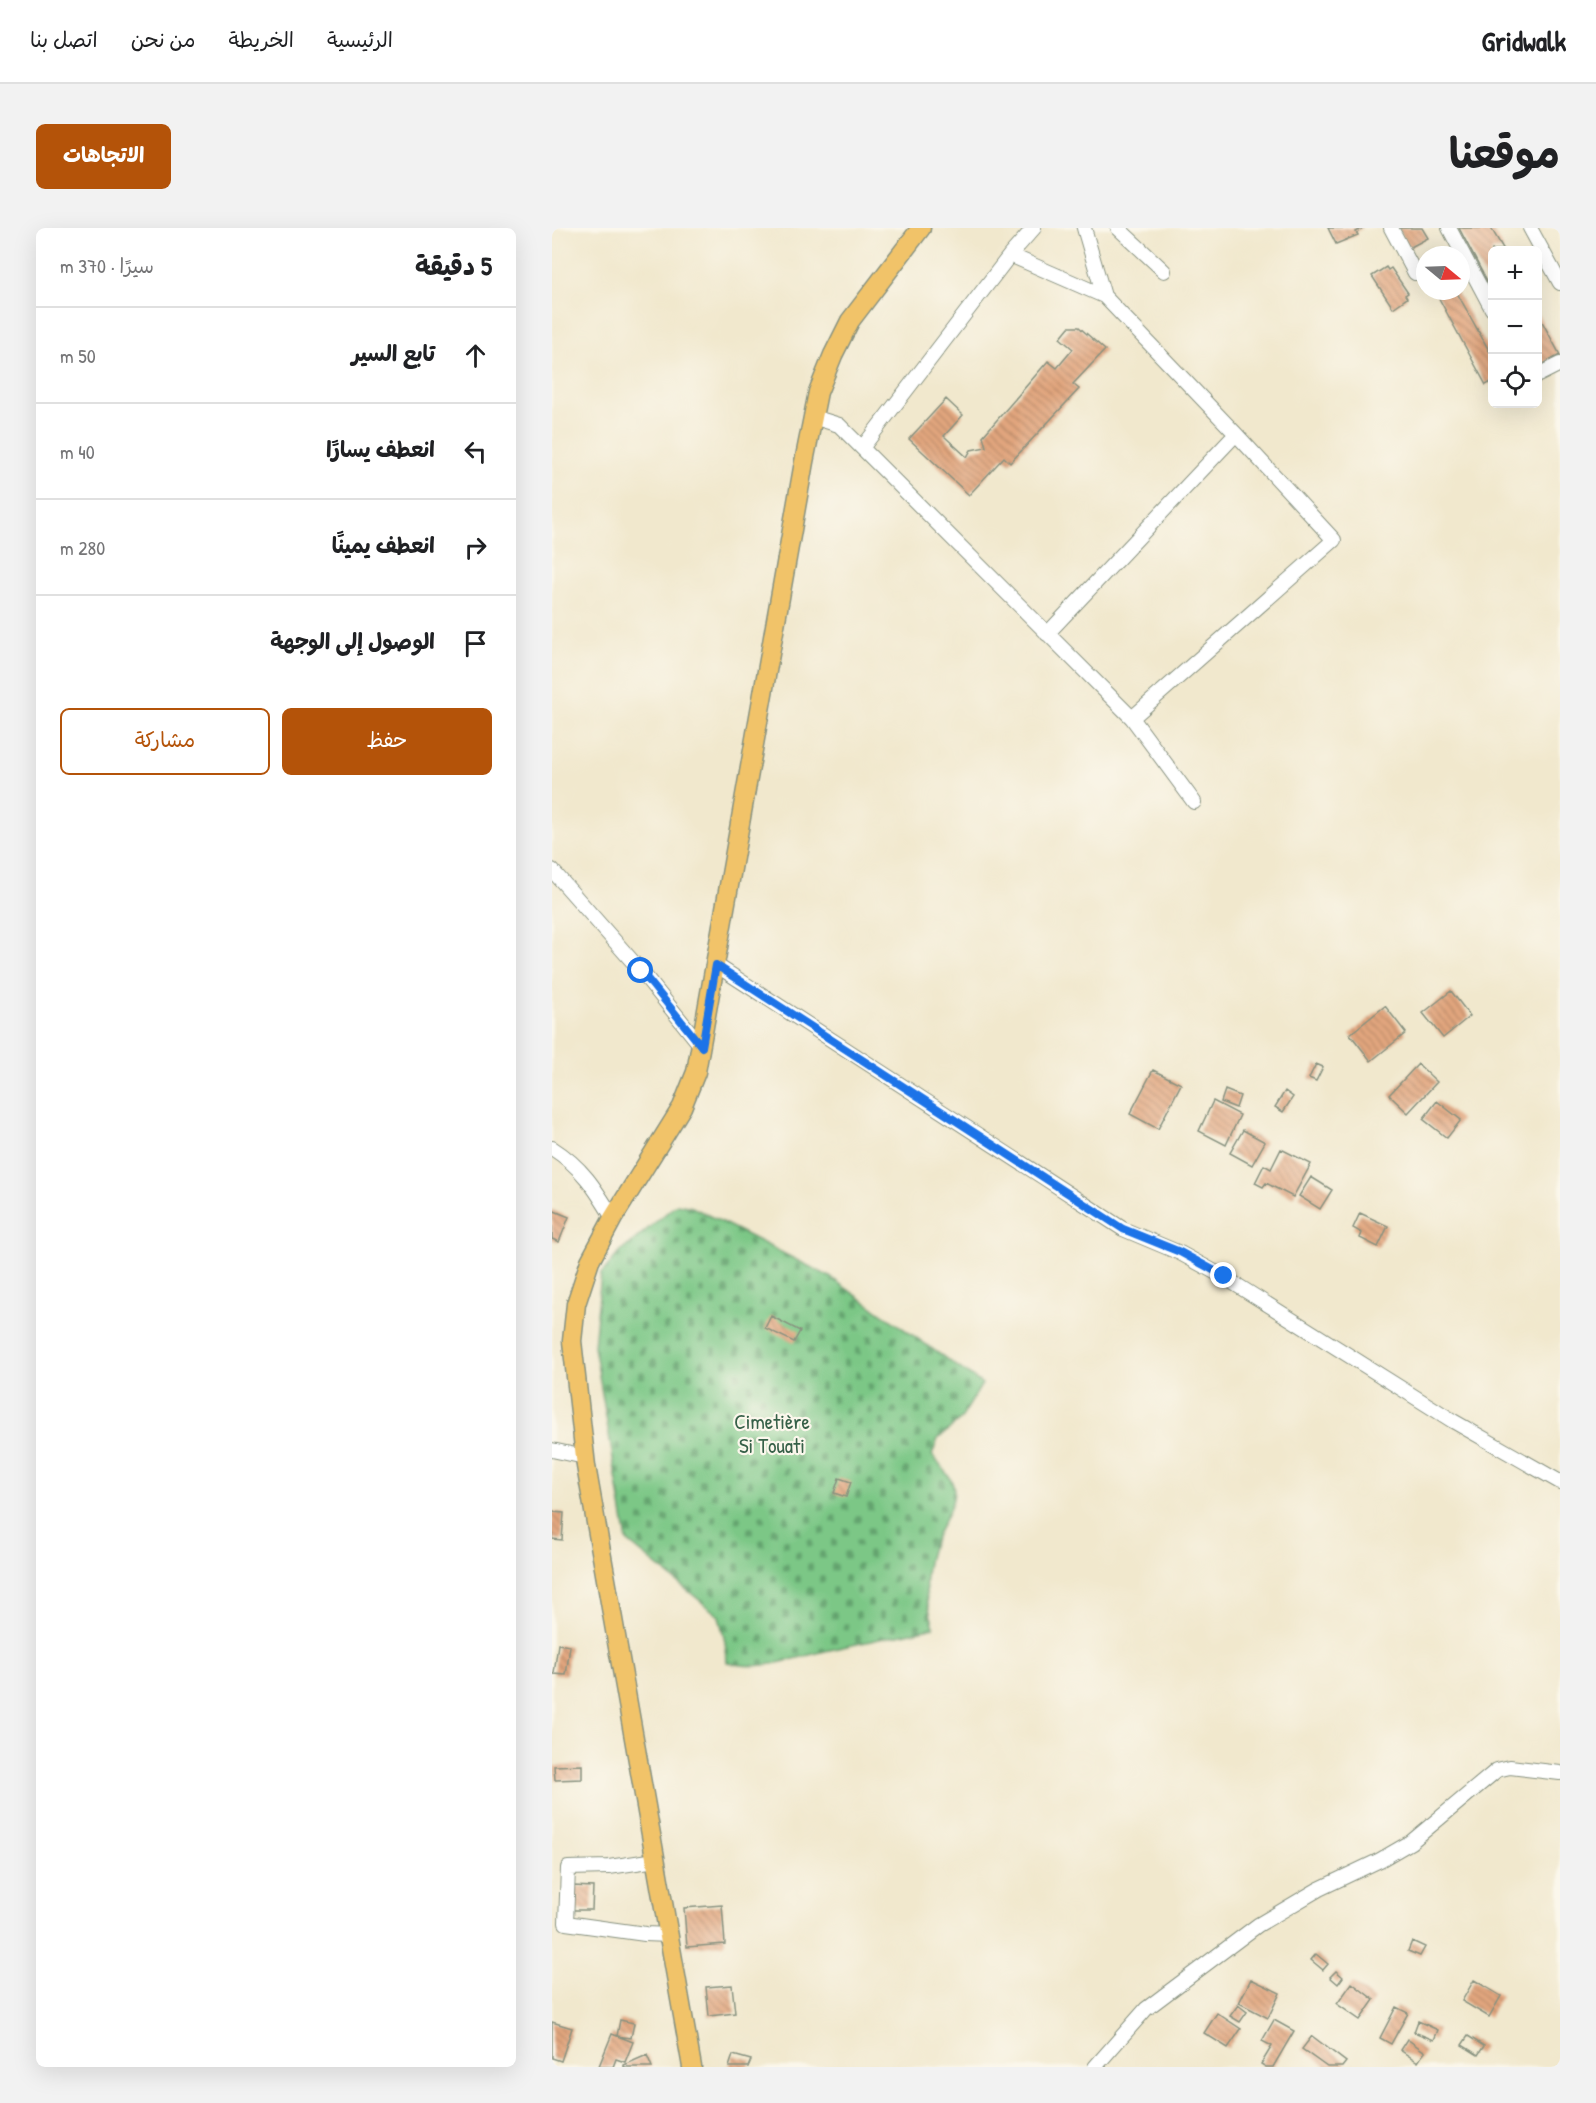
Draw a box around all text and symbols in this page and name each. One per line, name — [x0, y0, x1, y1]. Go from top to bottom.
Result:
text: Gridwalk — [1482, 22, 1566, 60]
text: اتصل بنا — [30, 25, 98, 54]
text: من نحن — [131, 25, 195, 54]
text: الخريطة — [228, 25, 294, 54]
text: الرئيسية — [327, 25, 393, 54]
button: الاتجاهات — [36, 124, 171, 189]
text: موقعنا — [1449, 124, 1560, 181]
north arrow — [1416, 246, 1470, 300]
map controls — [1488, 246, 1542, 408]
button: + — [1488, 246, 1542, 300]
text: 5 دقيقة — [415, 248, 492, 283]
text: سيرًا · 370 m — [60, 252, 154, 279]
button: − — [1488, 300, 1542, 354]
text: تابع السير — [352, 338, 435, 368]
icon: ahead — [459, 339, 492, 372]
text: 50 m — [60, 342, 96, 369]
button: locate — [1488, 354, 1542, 408]
text: انعطف يسارًا — [326, 434, 435, 464]
icon: left — [459, 435, 492, 468]
text: 40 m — [60, 438, 95, 465]
text: انعطف يمينًا — [332, 530, 435, 560]
icon: right — [459, 531, 492, 564]
text: 280 m — [60, 534, 105, 561]
text: الوصول إلى الوجهة — [270, 626, 435, 656]
icon: arrive — [459, 627, 492, 660]
button: مشاركة — [60, 708, 270, 775]
button: حفظ — [282, 708, 492, 775]
route start — [627, 957, 653, 983]
route end — [1210, 1262, 1236, 1288]
park label: Cimetière Si Touati — [734, 1407, 810, 1460]

